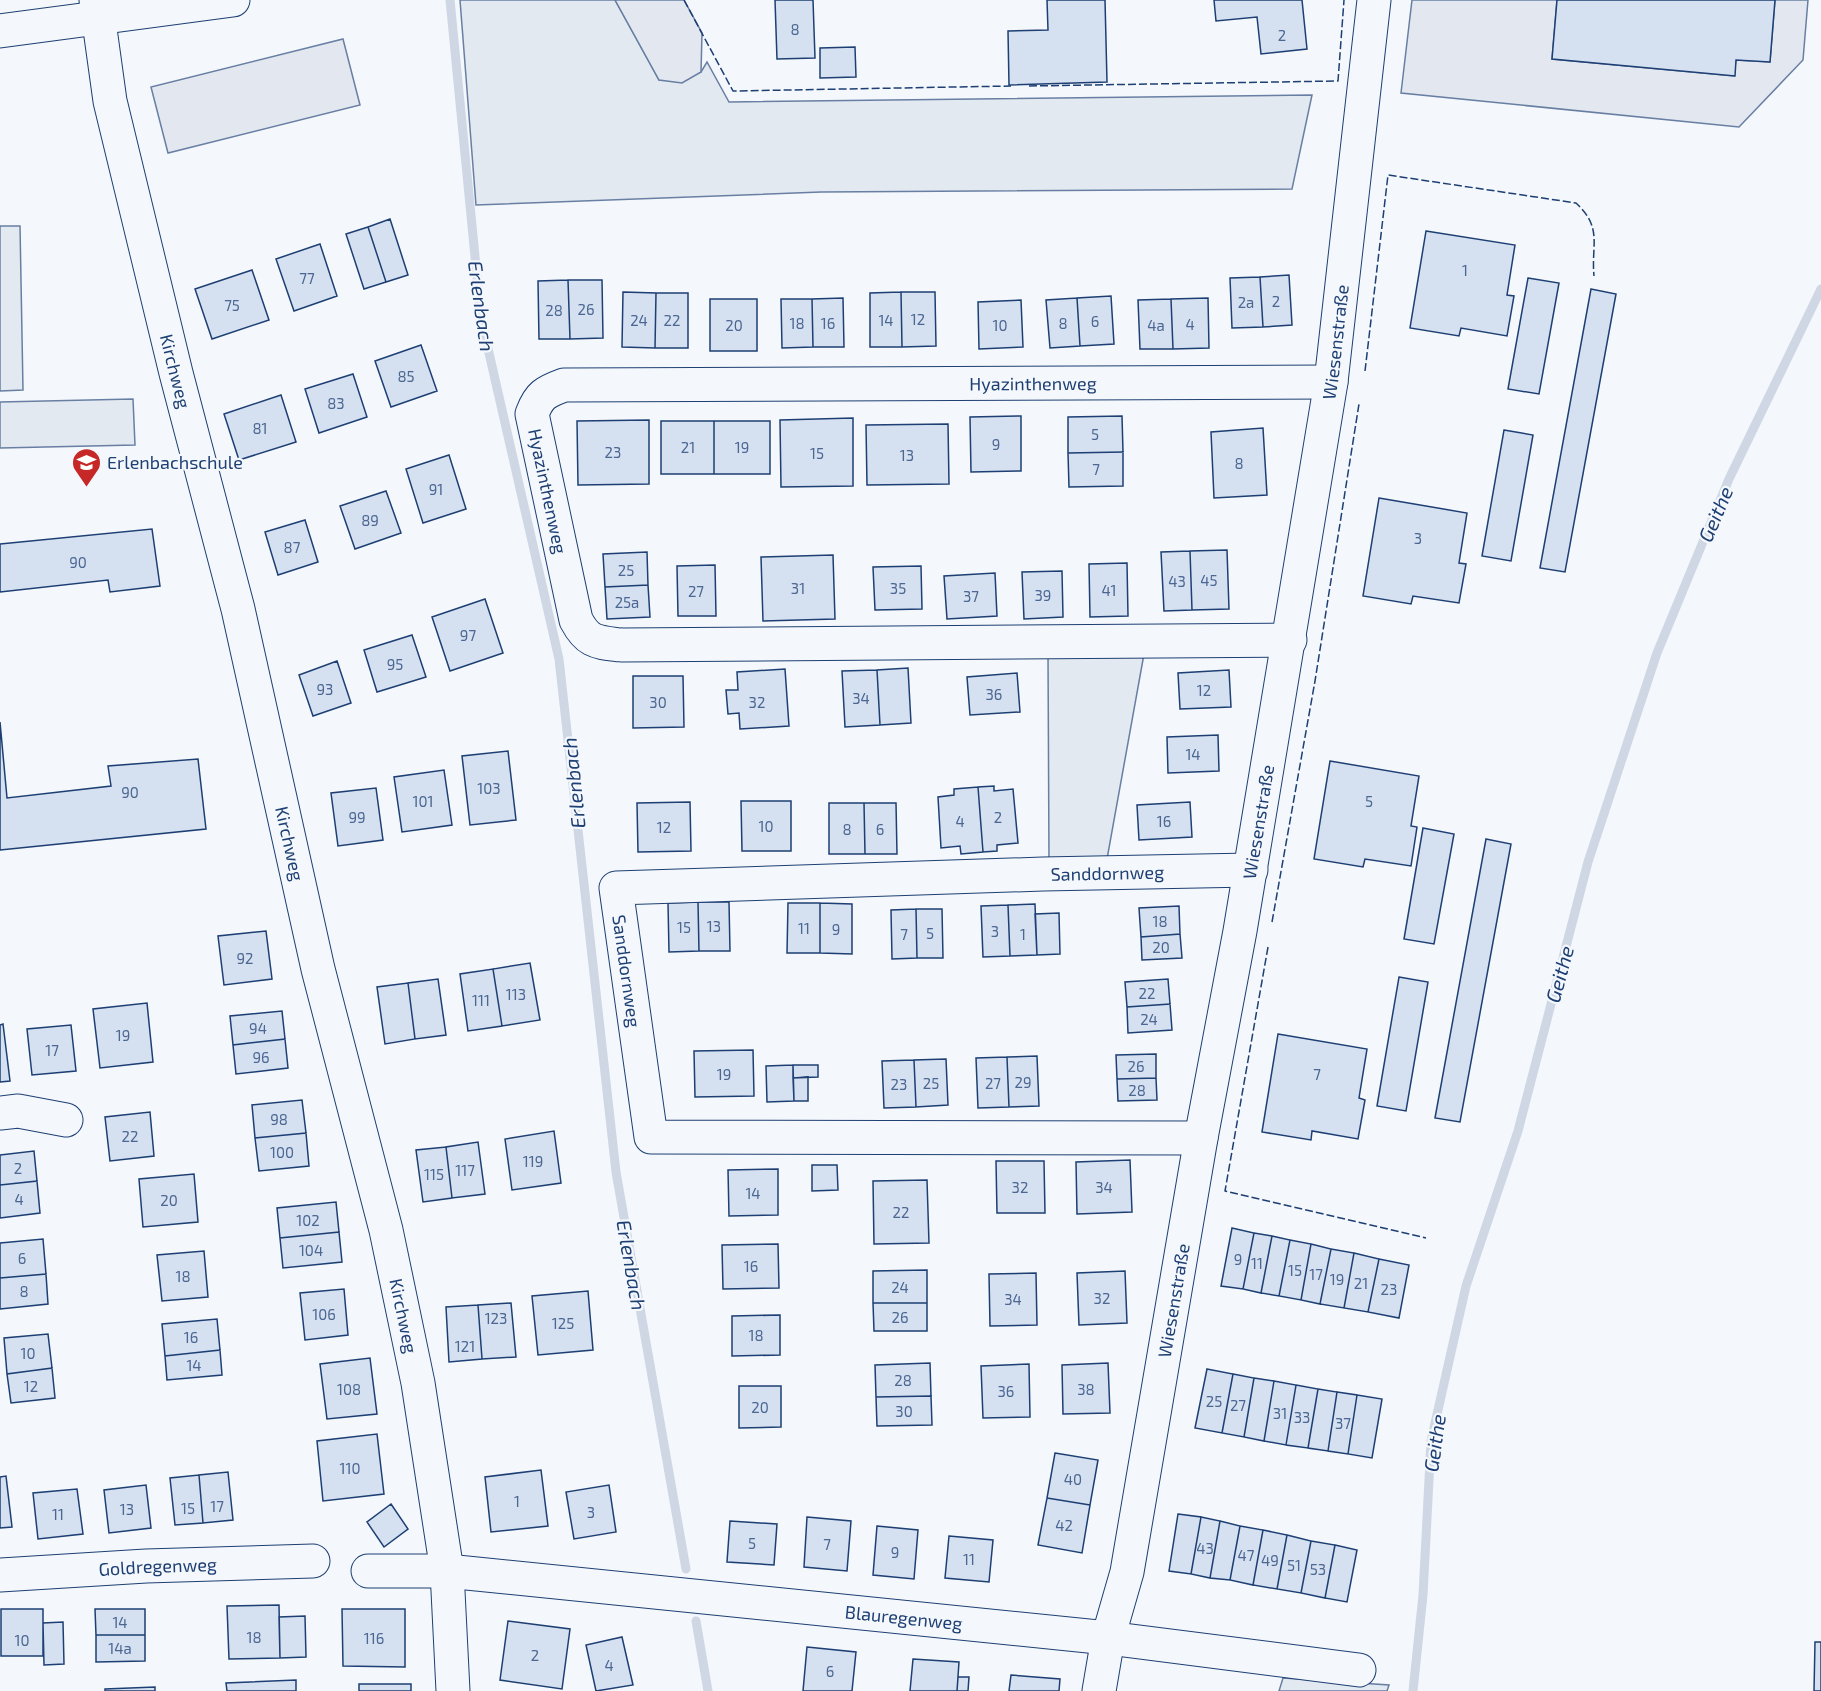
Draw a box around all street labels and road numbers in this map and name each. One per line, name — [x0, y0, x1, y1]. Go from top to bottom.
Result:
street label: Wiesenstraße — [1317, 283, 1353, 401]
street label: Kirchweg — [156, 332, 196, 411]
street label: Hyazinthenweg — [969, 372, 1097, 394]
street label: Hyazinthenweg — [524, 426, 572, 556]
street label: Wiesenstraße — [1238, 763, 1278, 881]
street label: Kirchweg — [271, 804, 309, 883]
street label: Sanddornweg — [1050, 861, 1164, 885]
street label: Sanddornweg — [608, 913, 646, 1029]
street label: Wiesenstraße — [1153, 1242, 1194, 1359]
street label: Kirchweg — [385, 1276, 422, 1355]
street label: Goldregenweg — [98, 1553, 217, 1580]
street label: Blauregenweg — [844, 1600, 963, 1634]

